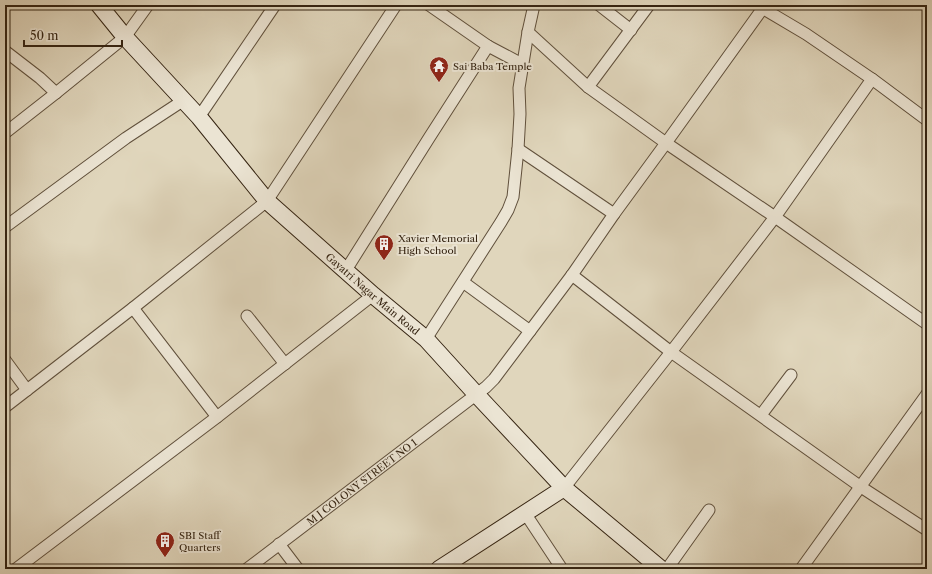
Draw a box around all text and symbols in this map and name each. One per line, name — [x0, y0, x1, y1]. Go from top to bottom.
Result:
scale bar — [24, 22, 122, 48]
text: 50 m — [30, 28, 59, 43]
temple icon: Sai Baba Temple — [428, 55, 450, 83]
place label: Sai Baba Temple — [453, 60, 532, 73]
place label: Xavier Memorial High School — [397, 232, 478, 257]
building icon: Xavier Memorial High School — [373, 233, 395, 261]
street label: Gayatri Nagar Main Road — [323, 250, 422, 338]
street label: M J COLONY STREET NO 1 — [304, 436, 420, 528]
place label: SBI Staff Quarters — [179, 529, 221, 554]
building icon: SBI Staff Quarters — [154, 530, 176, 558]

